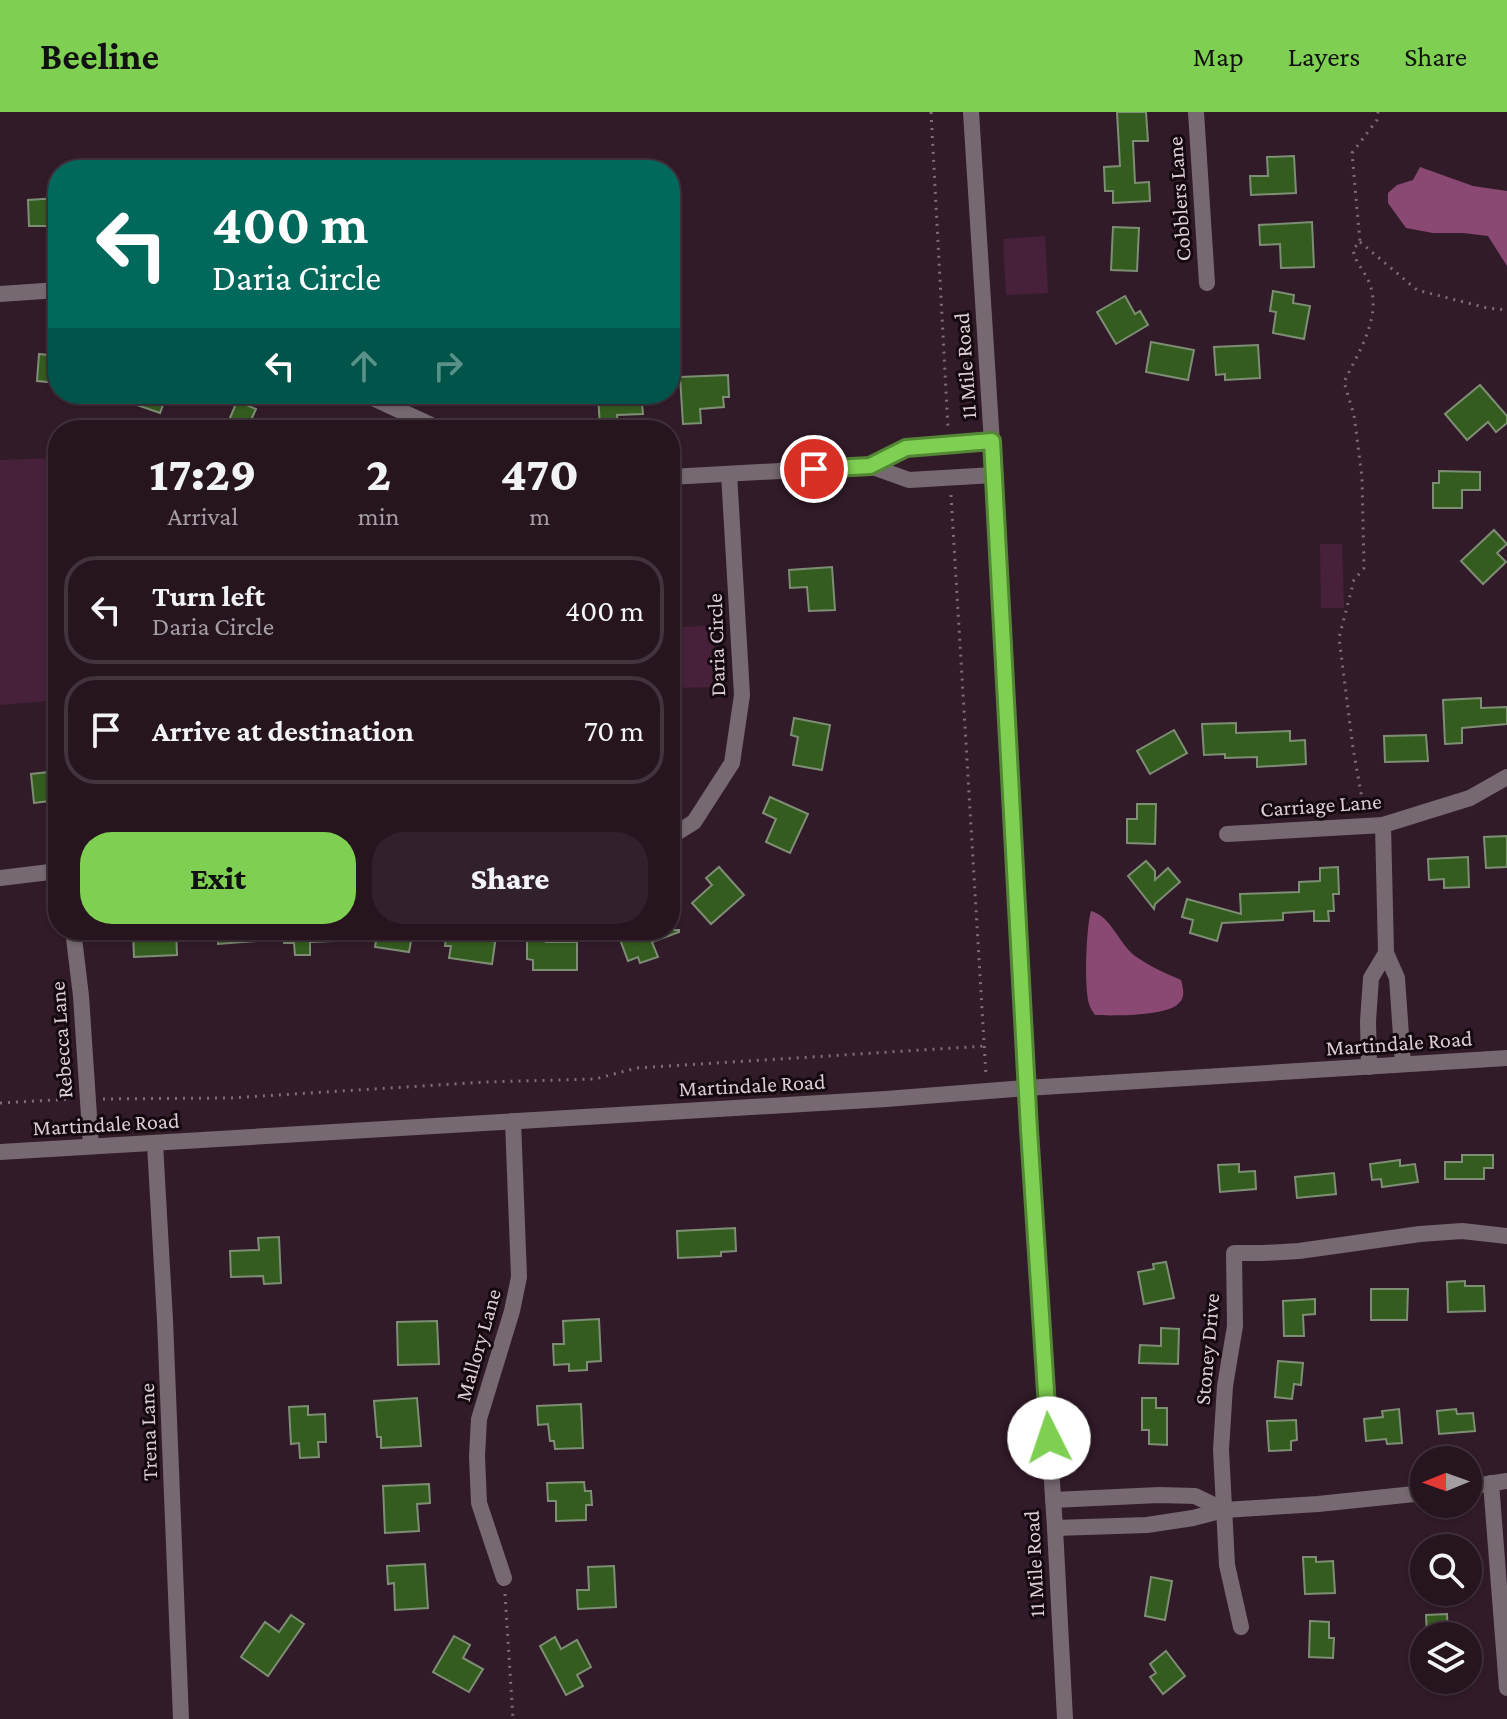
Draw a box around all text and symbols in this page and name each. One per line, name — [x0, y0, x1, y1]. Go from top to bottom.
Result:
text: Beeline — [40, 35, 159, 77]
text: Map — [1193, 41, 1244, 72]
text: Layers — [1288, 41, 1360, 72]
text: Share — [1404, 41, 1467, 72]
street label: Cobblers Lane — [1162, 136, 1196, 262]
icon: left — [80, 192, 184, 296]
text: 400 m — [212, 193, 368, 255]
text: Daria Circle — [212, 258, 381, 298]
street label: 11 Mile Road — [949, 311, 981, 420]
icon: left — [258, 344, 302, 388]
icon: ahead — [342, 344, 386, 388]
icon: right — [426, 344, 470, 388]
pin — [780, 435, 848, 503]
text: 17:29 — [149, 447, 257, 500]
text: 2 — [366, 447, 391, 500]
text: 470 — [501, 447, 579, 500]
icon: arrive — [792, 447, 836, 491]
text: Arrival — [168, 502, 238, 531]
text: min — [358, 502, 399, 531]
text: m — [529, 502, 550, 531]
text: Turn left — [152, 579, 265, 612]
icon: left — [84, 588, 128, 632]
street label: Daria Circle — [702, 593, 730, 697]
text: 400 m — [565, 594, 644, 627]
text: Daria Circle — [152, 612, 274, 641]
icon: arrive — [84, 708, 128, 752]
text: Arrive at destination — [152, 714, 414, 747]
text: 70 m — [584, 714, 644, 747]
street label: Carriage Lane — [1259, 788, 1383, 822]
button: Exit — [80, 832, 356, 924]
button: Share — [372, 832, 648, 924]
street label: Rebecca Lane — [44, 980, 78, 1100]
street label: Martindale Road — [1325, 1025, 1474, 1061]
street label: Martindale Road — [678, 1069, 827, 1101]
street label: Martindale Road — [32, 1108, 181, 1140]
street label: Mallory Lane — [450, 1286, 506, 1404]
street label: Stoney Drive — [1190, 1292, 1224, 1406]
street label: Trena Lane — [134, 1383, 162, 1481]
position arrow — [1007, 1396, 1091, 1480]
north arrow — [1410, 1446, 1482, 1518]
map controls — [1410, 1446, 1482, 1694]
street label: 11 Mile Road — [1019, 1510, 1049, 1618]
button: search — [1410, 1534, 1482, 1606]
button: layers — [1410, 1622, 1482, 1694]

